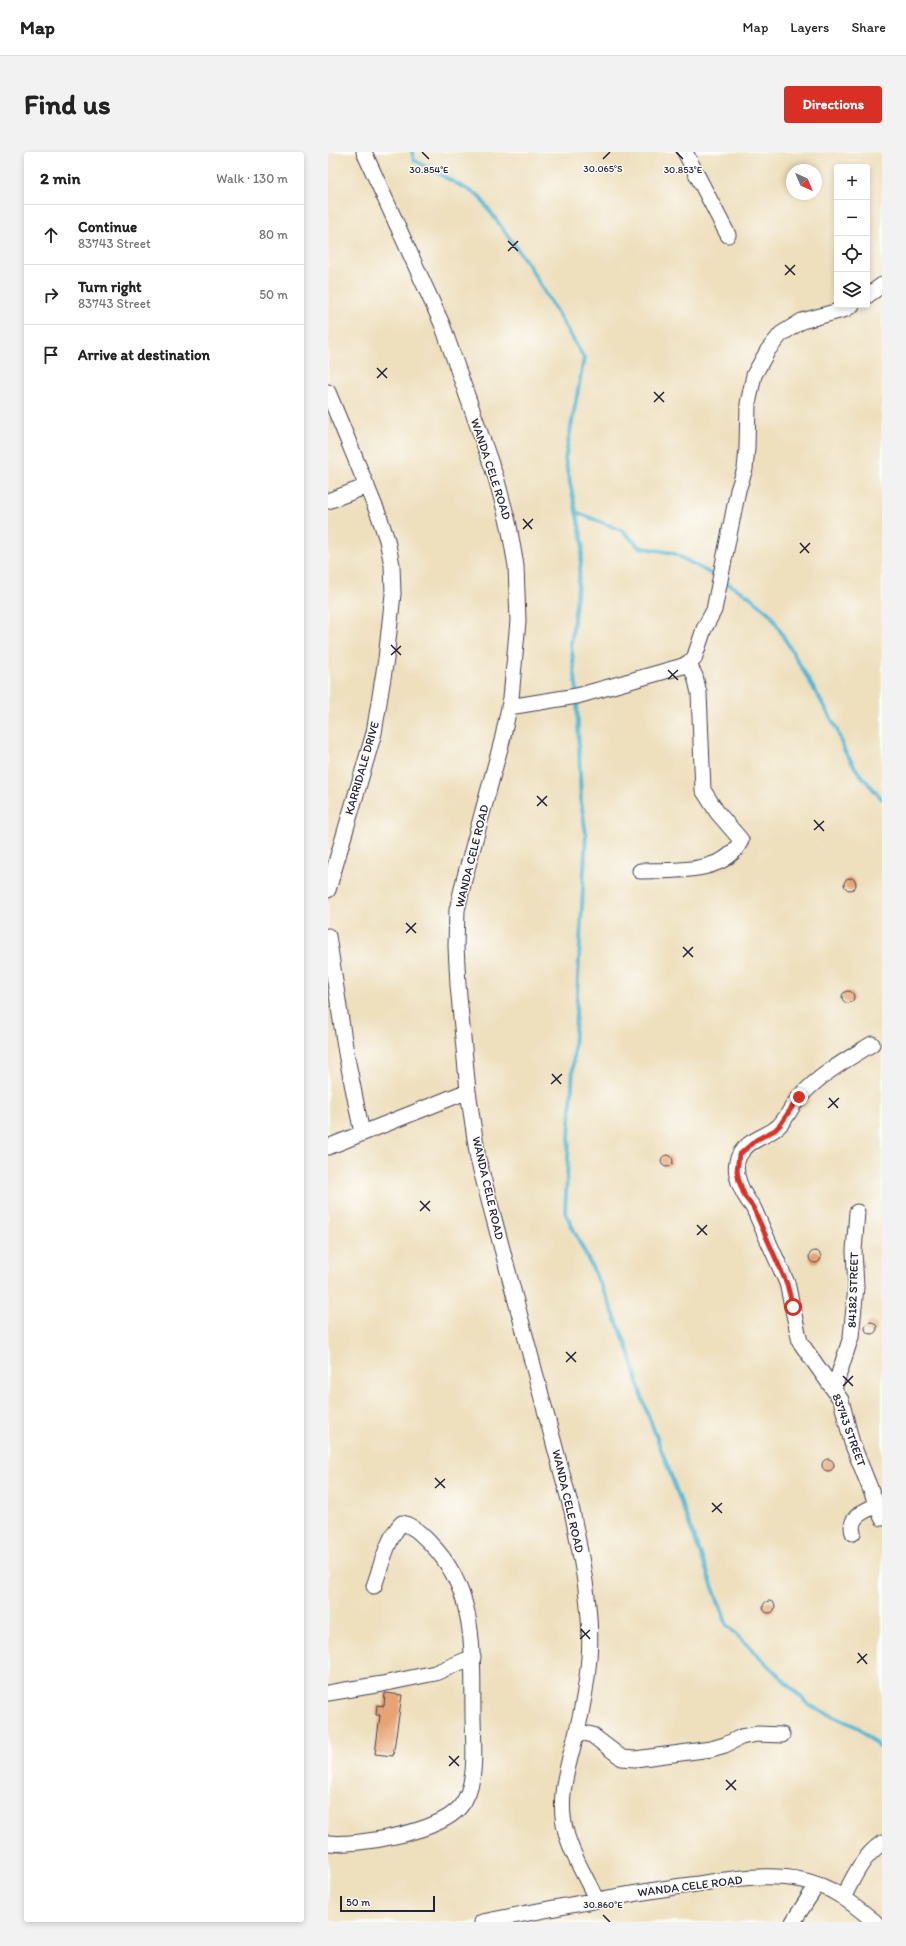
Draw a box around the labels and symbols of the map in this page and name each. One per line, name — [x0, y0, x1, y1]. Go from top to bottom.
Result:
text: 30.065°S — [583, 162, 623, 175]
text: 30.854°E — [409, 163, 449, 176]
text: 30.853°E — [664, 163, 703, 176]
north arrow — [786, 164, 822, 200]
street label: WANDA CELE ROAD — [468, 417, 514, 521]
street label: KARRIDALE DRIVE — [342, 719, 382, 816]
street label: WANDA CELE ROAD — [452, 803, 492, 909]
route end — [790, 1088, 808, 1106]
street label: WANDA CELE ROAD — [469, 1135, 507, 1241]
street label: 84182 STREET — [845, 1252, 861, 1328]
route start — [784, 1298, 802, 1316]
street label: 83743 STREET — [829, 1392, 869, 1469]
street label: WANDA CELE ROAD — [549, 1448, 587, 1554]
street label: WANDA CELE ROAD — [637, 1873, 743, 1899]
scale bar — [340, 1894, 435, 1913]
text: 30.860°E — [583, 1898, 623, 1911]

